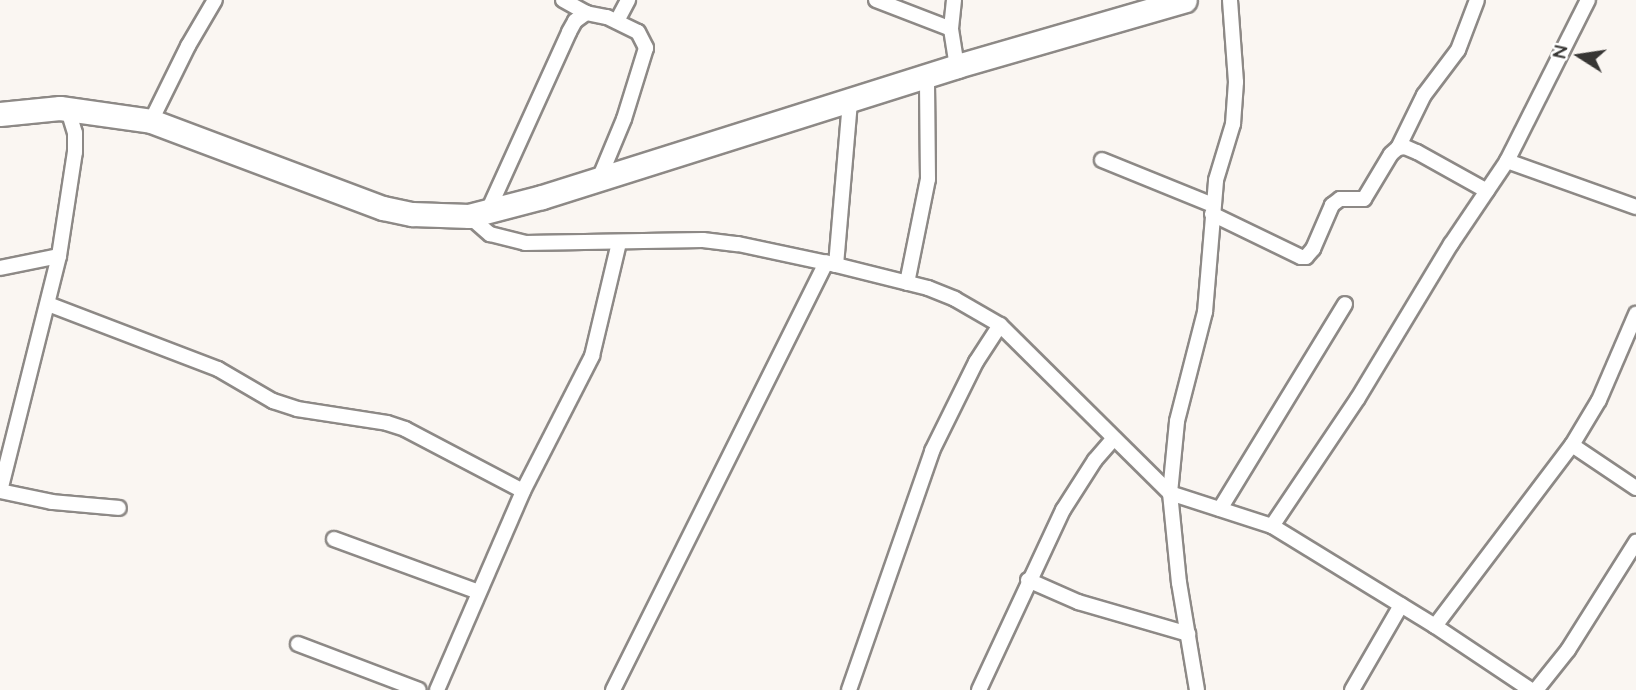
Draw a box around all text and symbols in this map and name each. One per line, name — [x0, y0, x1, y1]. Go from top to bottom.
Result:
north arrow — [1545, 21, 1615, 91]
text: N — [1546, 42, 1573, 61]

